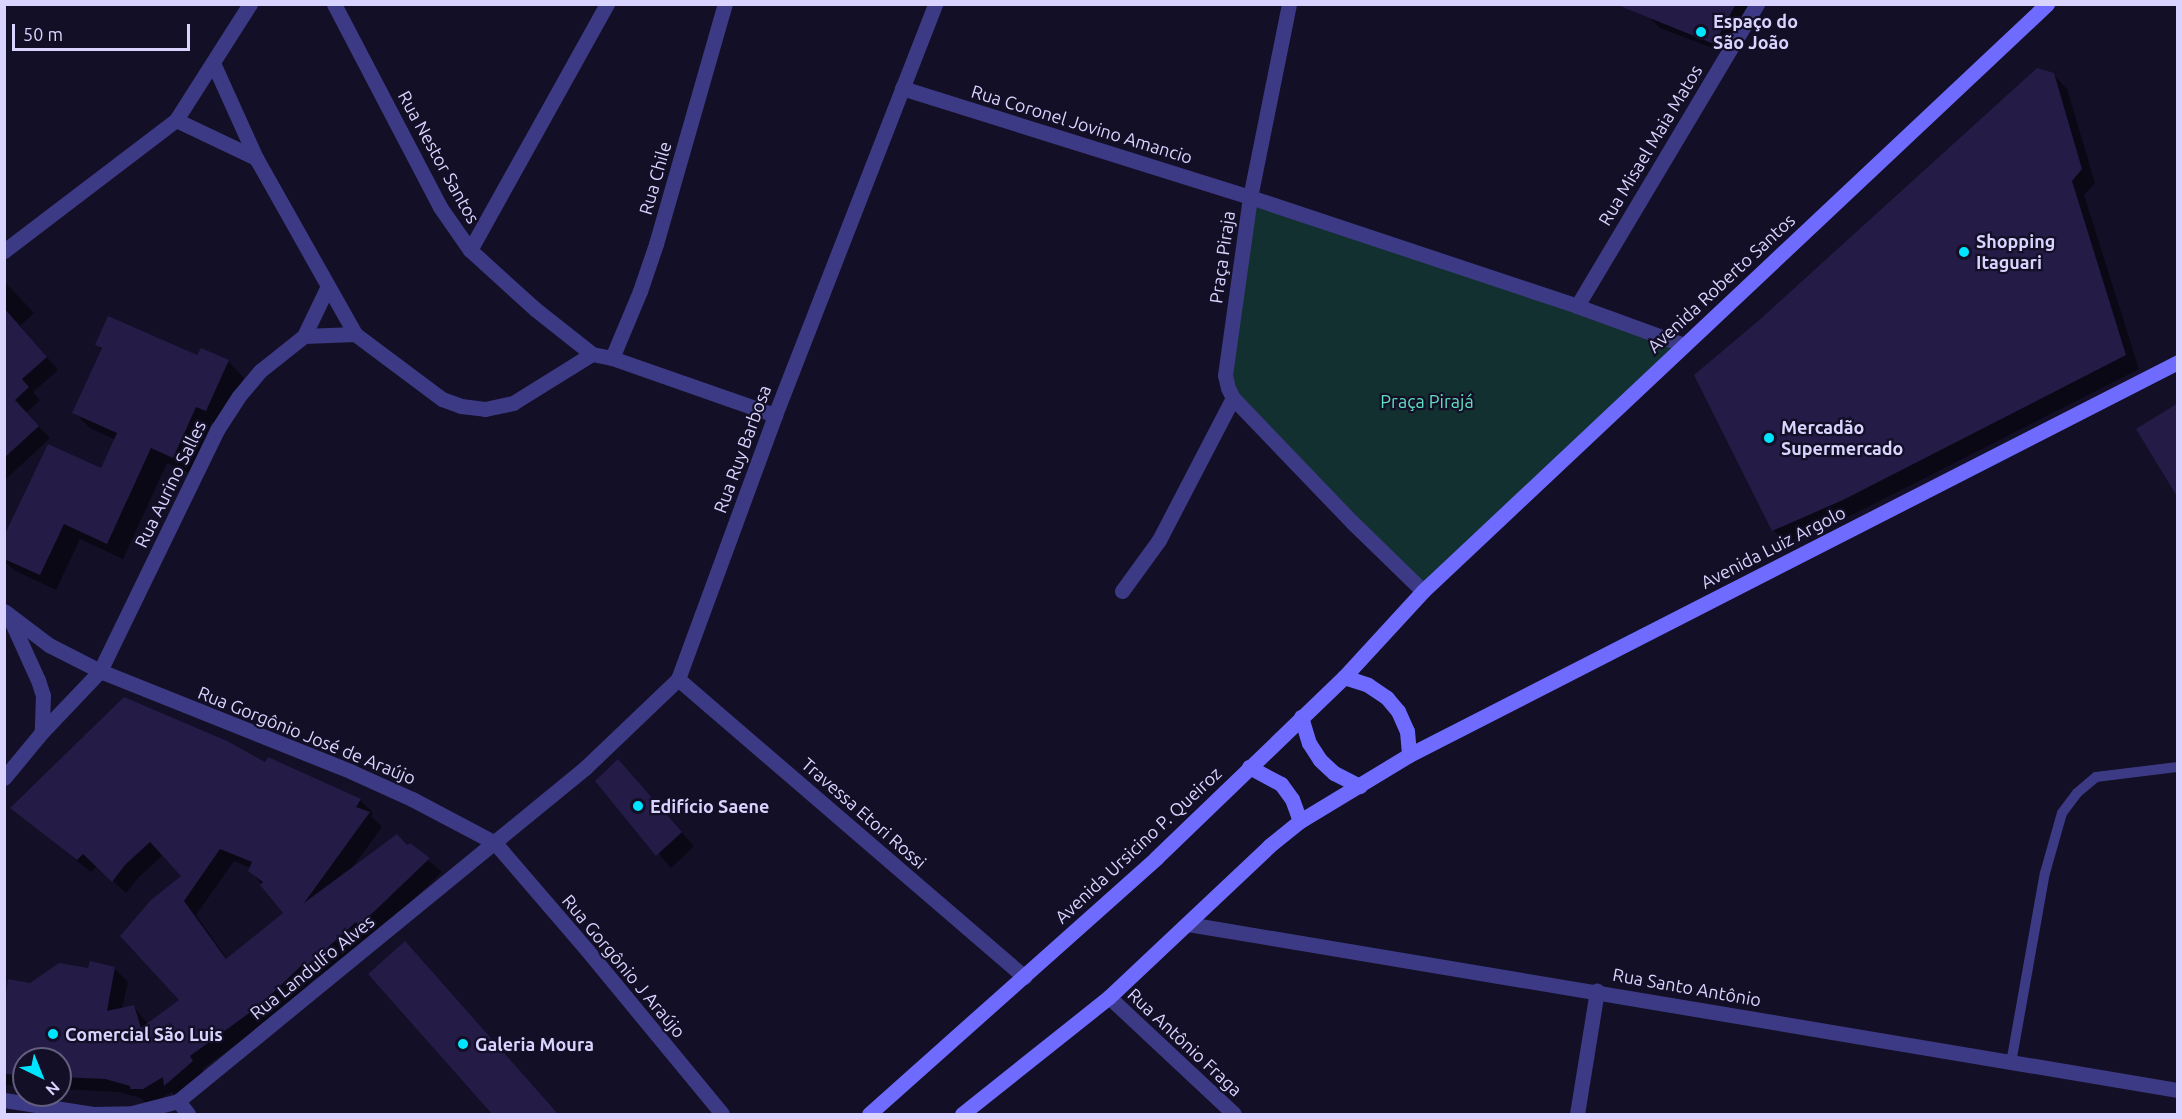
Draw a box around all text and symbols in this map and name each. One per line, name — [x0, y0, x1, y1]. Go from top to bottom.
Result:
place label: Espaço do São João — [1713, 11, 1798, 54]
scale bar — [15, 12, 194, 50]
text: 50 m — [23, 24, 63, 44]
marker: Espaço do São João — [1694, 25, 1708, 39]
street label: Rua Misael Maia Matos — [1593, 61, 1707, 229]
street label: Rua Coronel Jovino Amancio — [969, 80, 1195, 168]
street label: Rua Nestor Santos — [394, 87, 484, 227]
street label: Rua Chile — [634, 139, 676, 217]
street label: Praça Piraja — [1205, 209, 1239, 305]
street label: Avenida Roberto Santos — [1643, 209, 1799, 357]
place label: Shopping Itaguari — [1976, 231, 2055, 274]
marker: Shopping Itaguari — [1957, 245, 1971, 259]
street label: Rua Ruy Barbosa — [709, 382, 775, 516]
park label: Praça Pirajá — [1380, 390, 1474, 412]
street label: Rua Aurino Salles — [130, 417, 210, 551]
place label: Mercadão Supermercado — [1781, 417, 1903, 460]
marker: Mercadão Supermercado — [1762, 431, 1776, 445]
street label: Avenida Luiz Argolo — [1697, 501, 1849, 593]
street label: Rua Gorgônio José de Araújo — [195, 681, 419, 789]
street label: Travessa Etori Rossi — [797, 753, 931, 873]
street label: Avenida Ursicino P. Queiroz — [1050, 762, 1226, 928]
place label: Edifício Saene — [650, 795, 769, 817]
marker: Edifício Saene — [631, 799, 645, 813]
street label: Rua Gorgônio J Araújo — [558, 890, 690, 1042]
street label: Rua Landulfo Alves — [246, 910, 378, 1024]
street label: Rua Santo Antônio — [1611, 963, 1763, 1011]
street label: Rua Antônio Fraga — [1123, 983, 1247, 1101]
place label: Comercial São Luis — [65, 1023, 223, 1045]
marker: Comercial São Luis — [46, 1027, 60, 1041]
place label: Galeria Moura — [475, 1033, 594, 1055]
marker: Galeria Moura — [456, 1037, 470, 1051]
north arrow — [12, 1047, 72, 1107]
text: N — [42, 1078, 63, 1099]

